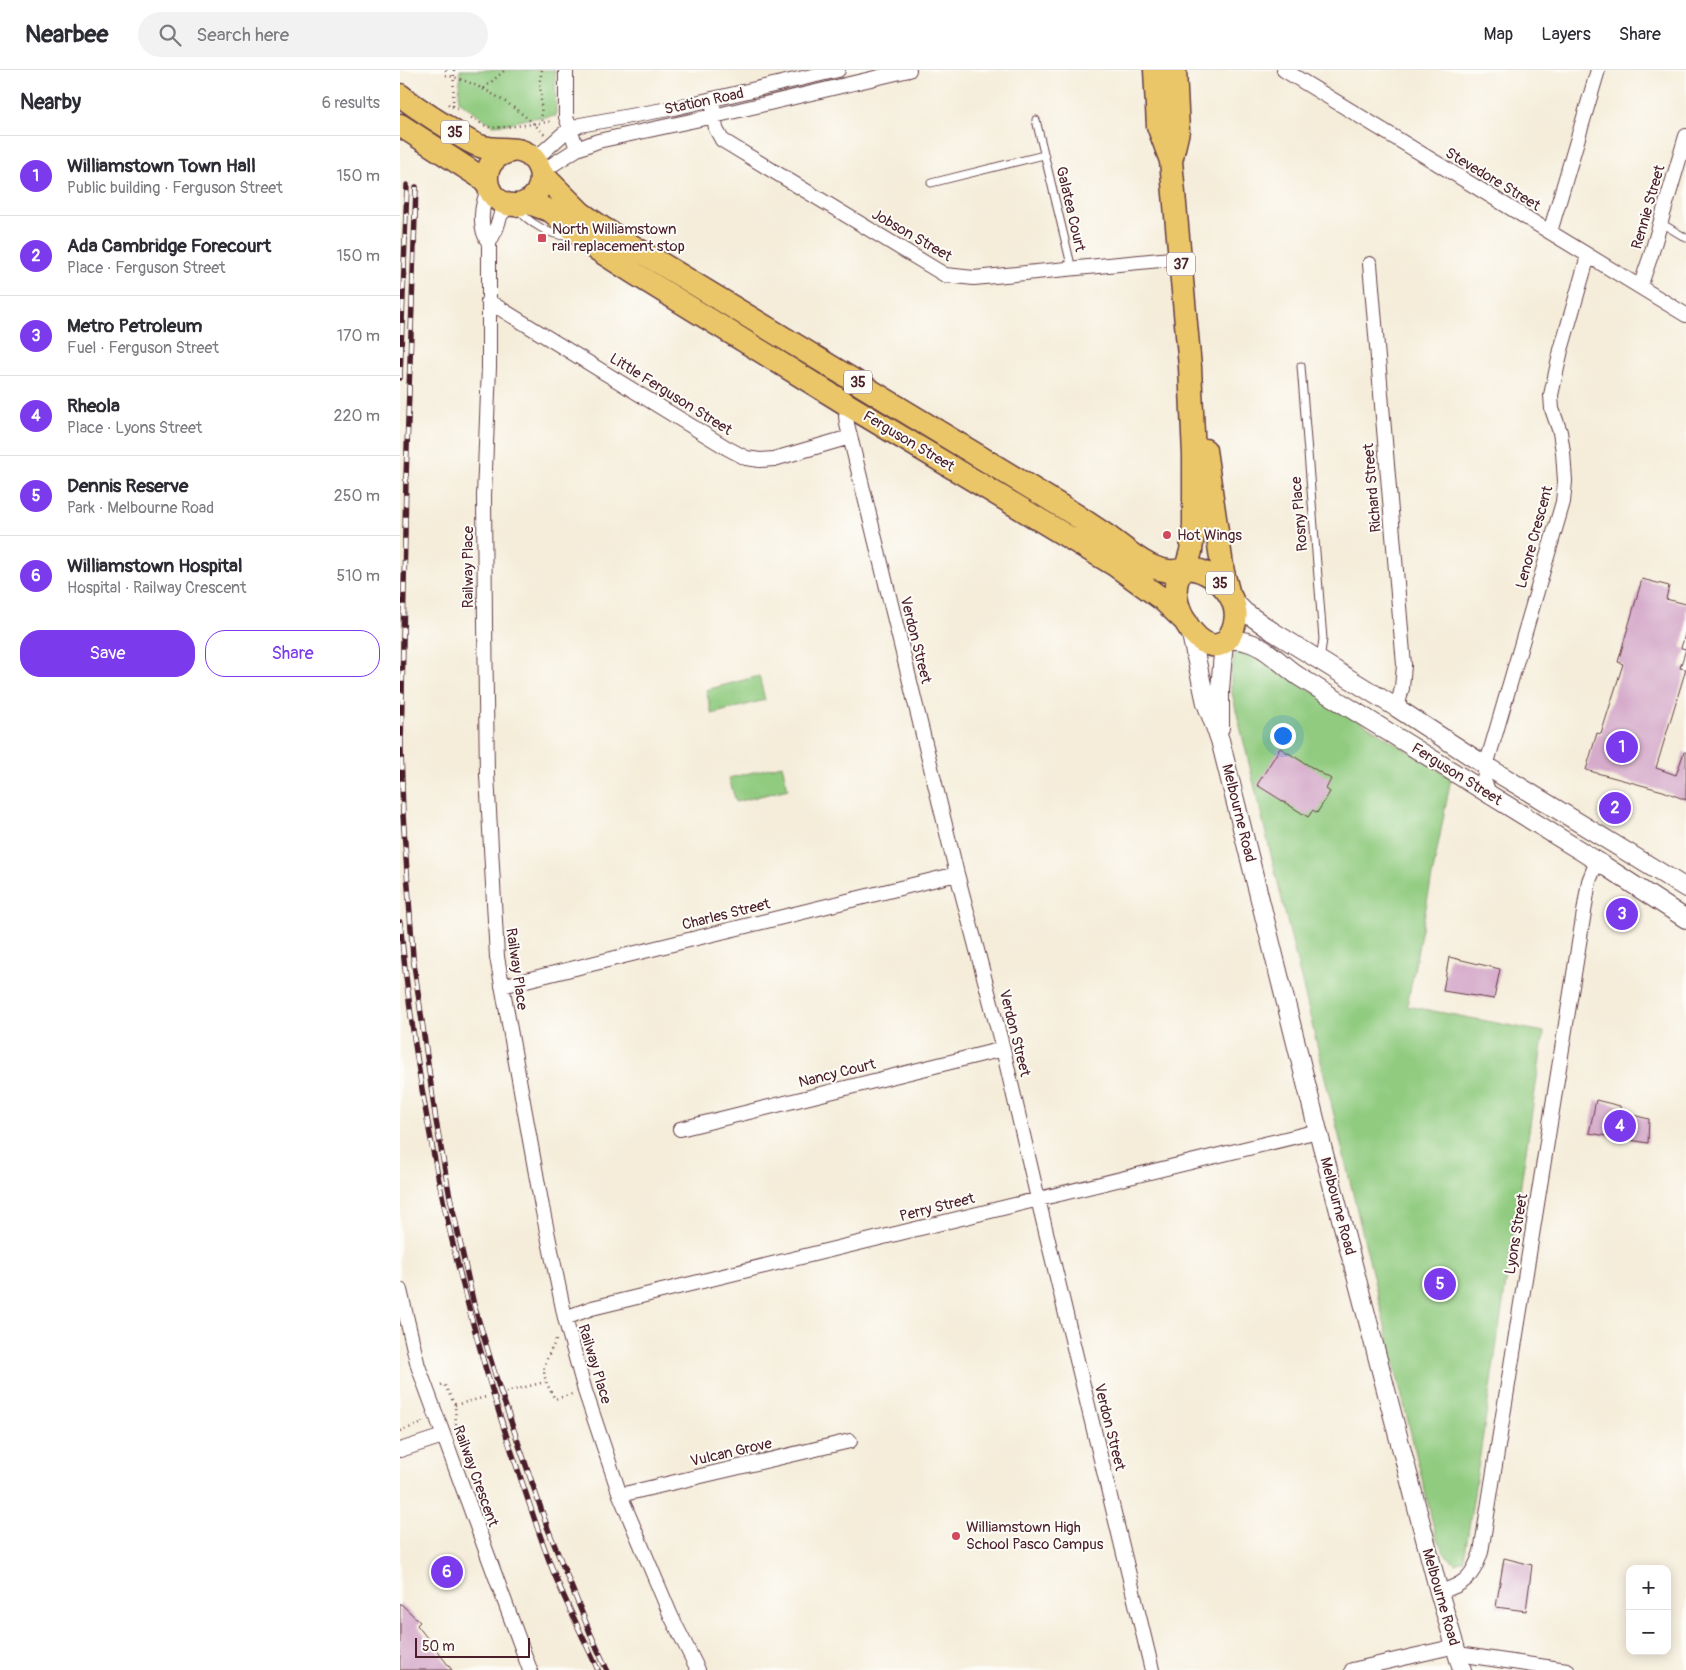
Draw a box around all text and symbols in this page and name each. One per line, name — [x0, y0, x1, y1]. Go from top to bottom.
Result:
search box — [138, 12, 488, 57]
text: Nearbee — [25, 20, 108, 49]
icon: search — [156, 21, 184, 49]
text: Search here — [196, 23, 289, 47]
text: Map — [1484, 23, 1513, 46]
text: Layers — [1541, 23, 1591, 46]
text: Share — [1619, 23, 1661, 46]
street label: Station Road — [663, 84, 746, 119]
text: Nearby — [20, 89, 81, 116]
text: 6 results — [322, 93, 380, 113]
road number: 35 — [441, 121, 469, 144]
street label: Stevedore Street — [1442, 144, 1545, 216]
text: Williamstown Town Hall — [67, 154, 256, 178]
street label: Rennie Street — [1627, 162, 1670, 251]
street label: Galatea Court — [1051, 165, 1090, 255]
text: 1 — [33, 166, 39, 186]
text: 150 m — [336, 166, 380, 186]
text: Public building · Ferguson Street — [67, 178, 283, 198]
street label: Jobson Street — [868, 205, 956, 267]
place label: North Williamstown rail replacement stop — [552, 220, 685, 256]
marker: North Williamstown rail replacement stop — [536, 232, 548, 244]
text: Ada Cambridge Forecourt — [67, 234, 271, 258]
text: 2 — [32, 246, 40, 266]
text: 150 m — [336, 246, 380, 266]
road number: 37 — [1167, 252, 1195, 275]
text: Place · Ferguson Street — [67, 258, 226, 278]
text: Metro Petroleum — [67, 314, 202, 338]
text: 3 — [32, 326, 40, 346]
text: 170 m — [337, 326, 380, 346]
text: Fuel · Ferguson Street — [67, 338, 219, 358]
street label: Little Ferguson Street — [606, 349, 736, 440]
road number: 35 — [844, 370, 872, 394]
text: Rheola — [67, 394, 120, 418]
text: 4 — [31, 406, 41, 426]
text: 220 m — [334, 406, 380, 426]
street label: Ferguson Street — [860, 407, 959, 477]
text: Place · Lyons Street — [67, 418, 202, 438]
street label: Richard Street — [1359, 442, 1386, 533]
text: Dennis Reserve — [67, 474, 188, 498]
street label: Rosny Place — [1287, 475, 1312, 552]
street label: Lenore Crescent — [1512, 483, 1558, 591]
text: 5 — [32, 486, 40, 506]
text: 250 m — [334, 486, 380, 506]
text: Park · Melbourne Road — [67, 498, 214, 518]
street label: Railway Place — [459, 525, 478, 608]
place label: Hot Wings — [1177, 526, 1242, 545]
marker: Hot Wings — [1161, 529, 1173, 541]
text: Williamstown Hospital — [67, 554, 242, 578]
text: 6 — [31, 566, 41, 586]
text: 510 m — [336, 566, 380, 586]
road number: 35 — [1206, 572, 1234, 594]
text: Hospital · Railway Crescent — [67, 578, 246, 598]
street label: Verdon Street — [896, 595, 936, 686]
button: Save — [20, 630, 195, 677]
button: Share — [205, 630, 380, 677]
your location — [1270, 723, 1296, 749]
pin: 1 — [1606, 728, 1638, 766]
street label: Ferguson Street — [1408, 739, 1506, 810]
street label: Melbourne Road — [1217, 762, 1260, 864]
pin: 2 — [1599, 789, 1631, 827]
street label: Charles Street — [680, 894, 773, 935]
pin: 3 — [1606, 895, 1638, 933]
street label: Railway Place — [501, 927, 532, 1012]
street label: Verdon Street — [995, 988, 1035, 1079]
street label: Nancy Court — [797, 1055, 879, 1092]
pin: 4 — [1604, 1107, 1636, 1145]
street label: Melbourne Road — [1315, 1155, 1360, 1257]
street label: Perry Street — [898, 1189, 978, 1226]
street label: Lyons Street — [1501, 1191, 1532, 1276]
pin: 5 — [1424, 1265, 1456, 1303]
street label: Railway Place — [573, 1322, 616, 1407]
street label: Verdon Street — [1090, 1382, 1130, 1473]
street label: Railway Crescent — [448, 1423, 503, 1530]
street label: Vulcan Grove — [688, 1434, 774, 1471]
place label: Williamstown High School Pasco Campus — [966, 1518, 1104, 1554]
marker: Williamstown High School Pasco Campus — [950, 1530, 962, 1542]
street label: Melbourne Road — [1418, 1546, 1463, 1648]
pin: 6 — [431, 1553, 463, 1591]
map controls — [1626, 1565, 1671, 1655]
button: + — [1626, 1565, 1671, 1610]
button: − — [1626, 1610, 1671, 1655]
scale bar — [415, 1635, 530, 1658]
text: 50 m — [422, 1638, 455, 1655]

